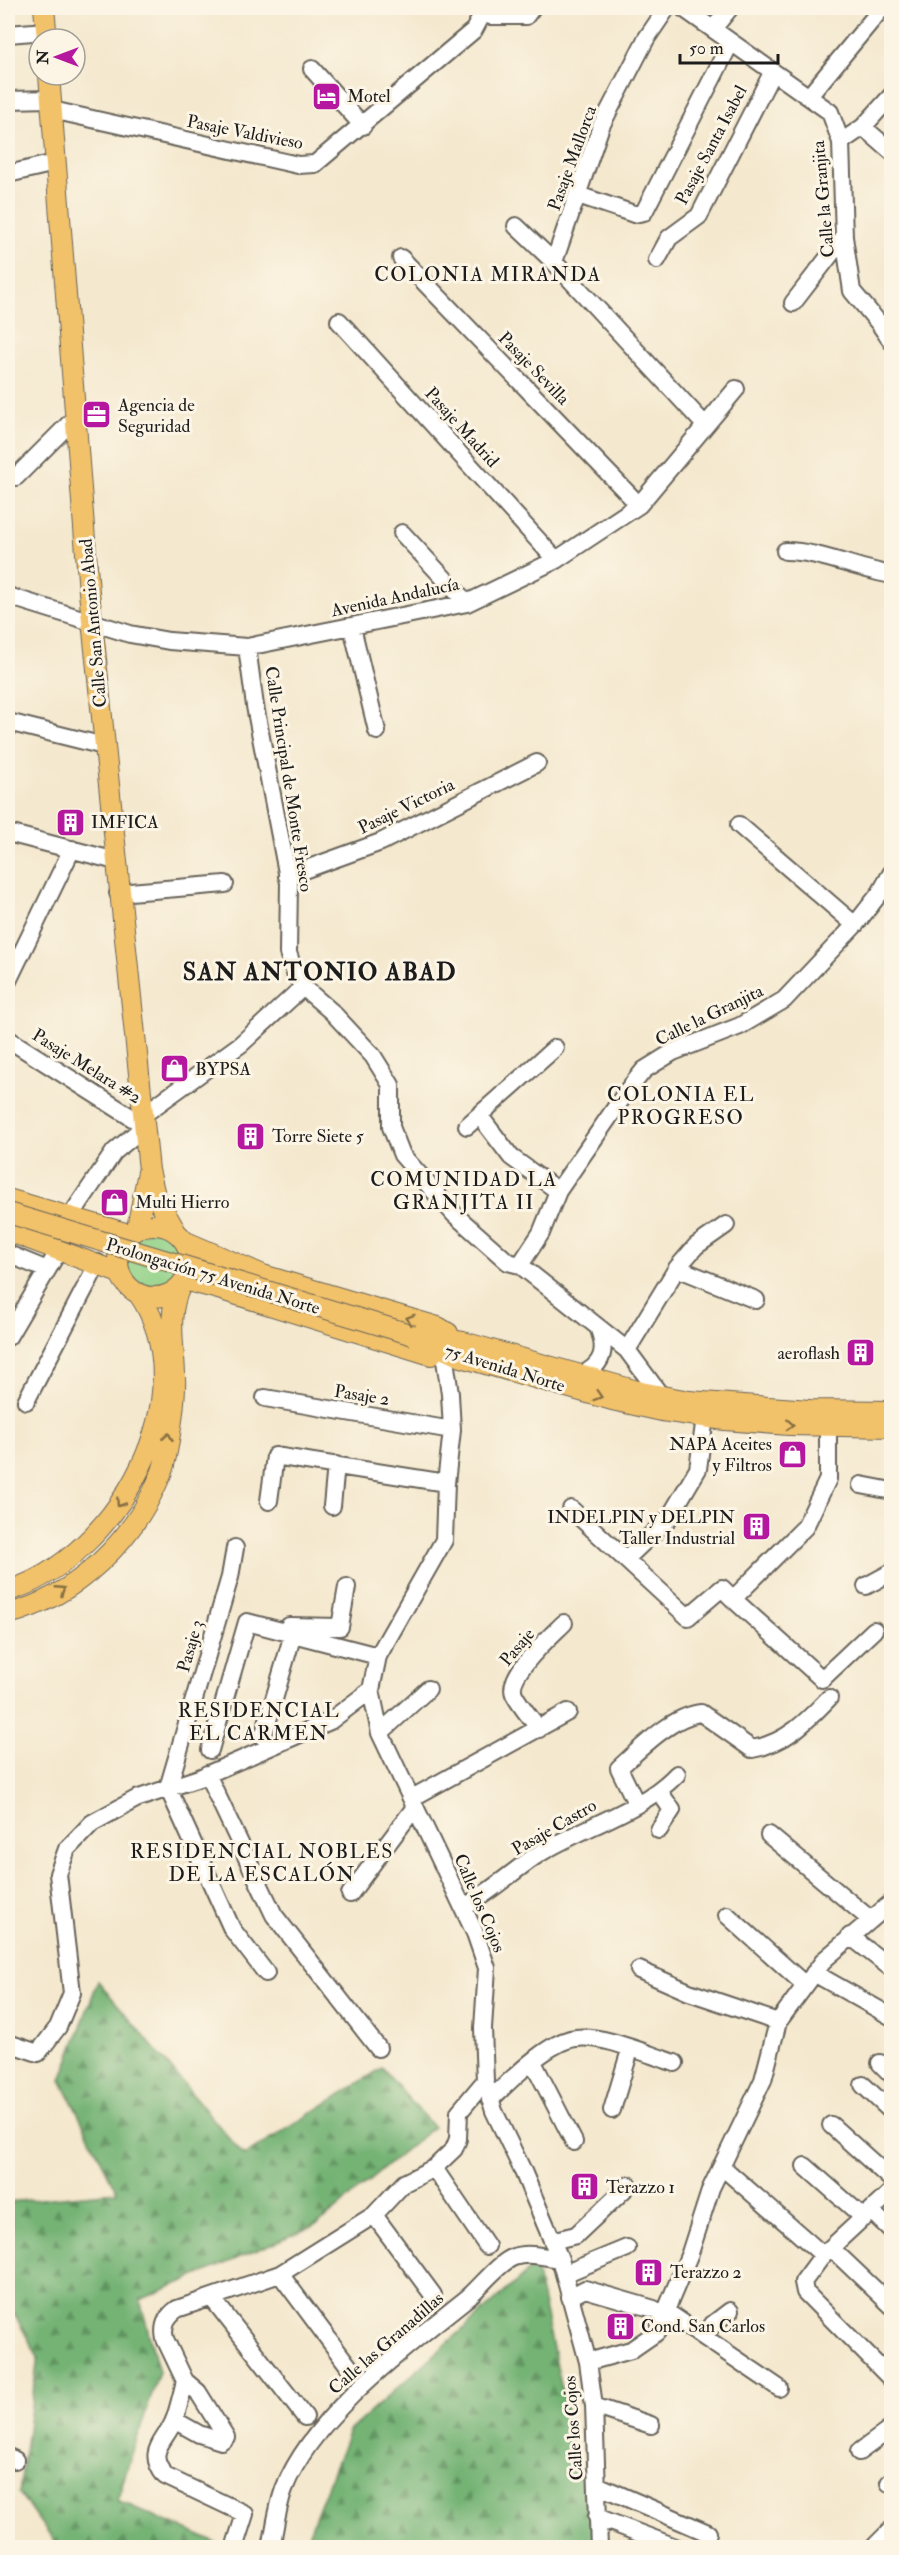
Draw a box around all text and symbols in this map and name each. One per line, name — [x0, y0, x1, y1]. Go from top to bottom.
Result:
north arrow — [27, 27, 87, 87]
scale bar — [680, 27, 778, 65]
text: 50 m — [689, 37, 724, 60]
text: N — [33, 49, 53, 65]
hotel icon: Motel — [310, 80, 342, 112]
street label: Pasaje Santa Isabel — [670, 81, 753, 209]
place label: Motel — [347, 85, 391, 108]
street label: Pasaje Mallorca — [543, 102, 602, 214]
street label: Pasaje Valdivieso — [185, 110, 305, 155]
street label: Calle la Granjita — [807, 139, 840, 258]
district label: COLONIA MIRANDA — [374, 262, 602, 287]
street label: Pasaje Sevilla — [493, 327, 575, 410]
street label: Pasaje Madrid — [419, 382, 504, 472]
place label: Agencia de Seguridad — [117, 394, 195, 438]
office icon: Agencia de Seguridad — [81, 399, 113, 431]
street label: Calle San Antonio Abad — [75, 537, 112, 708]
street label: Avenida Andalucía — [328, 573, 462, 623]
street label: Calle Principal de Monte Fresco — [259, 665, 318, 894]
street label: Pasaje Victoria — [354, 773, 459, 840]
building icon: IMFICA — [54, 806, 86, 838]
place label: IMFICA — [91, 811, 159, 834]
district label: SAN ANTONIO ABAD — [183, 957, 457, 988]
street label: Calle la Granjita — [651, 979, 768, 1052]
street label: Pasaje Melara #2 — [28, 1024, 146, 1109]
shop icon: BYPSA — [158, 1053, 190, 1085]
place label: BYPSA — [195, 1058, 252, 1081]
district label: COLONIA EL PROGRESO — [607, 1082, 755, 1130]
building icon: Torre Siete 5 — [235, 1120, 267, 1152]
place label: Torre Siete 5 — [272, 1125, 364, 1148]
district label: COMUNIDAD LA GRANJITA II — [370, 1167, 558, 1215]
shop icon: Multi Hierro — [98, 1186, 130, 1218]
place label: Multi Hierro — [135, 1191, 230, 1214]
street label: Prolongación 75 Avenida Norte — [103, 1233, 323, 1320]
one-way arrow — [405, 1313, 416, 1326]
building icon: aeroflash — [845, 1337, 877, 1369]
street label: 75 Avenida Norte — [442, 1339, 568, 1398]
place label: aeroflash — [777, 1342, 841, 1365]
street label: Pasaje 2 — [333, 1380, 391, 1411]
one-way arrow — [592, 1389, 603, 1401]
one-way arrow — [786, 1418, 795, 1431]
one-way arrow — [161, 1432, 174, 1442]
place label: NAPA Aceites y Filtros — [669, 1433, 772, 1477]
shop icon: NAPA Aceites y Filtros — [777, 1438, 809, 1470]
one-way arrow — [117, 1497, 128, 1508]
place label: INDELPIN y DELPIN Taller Industrial — [547, 1506, 735, 1550]
building icon: INDELPIN y DELPIN Taller Industrial — [740, 1511, 772, 1543]
one-way arrow — [54, 1587, 65, 1598]
street label: Pasaje 3 — [172, 1617, 209, 1675]
street label: Pasaje — [495, 1623, 540, 1671]
district label: RESIDENCIAL EL CARMEN — [178, 1698, 340, 1746]
street label: Pasaje Castro — [508, 1794, 601, 1861]
district label: RESIDENCIAL NOBLES DE LA ESCALÓN — [130, 1839, 394, 1887]
street label: Calle los Cojos — [448, 1850, 511, 1956]
building icon: Terazzo 1 — [569, 2171, 601, 2203]
place label: Terazzo 1 — [606, 2176, 675, 2199]
building icon: Terazzo 2 — [633, 2256, 665, 2288]
place label: Terazzo 2 — [670, 2261, 742, 2284]
street label: Calle las Granadillas — [324, 2287, 449, 2400]
building icon: Cond. San Carlos — [604, 2310, 636, 2342]
place label: Cond. San Carlos — [641, 2315, 765, 2338]
street label: Calle los Cojos — [558, 2375, 589, 2481]

